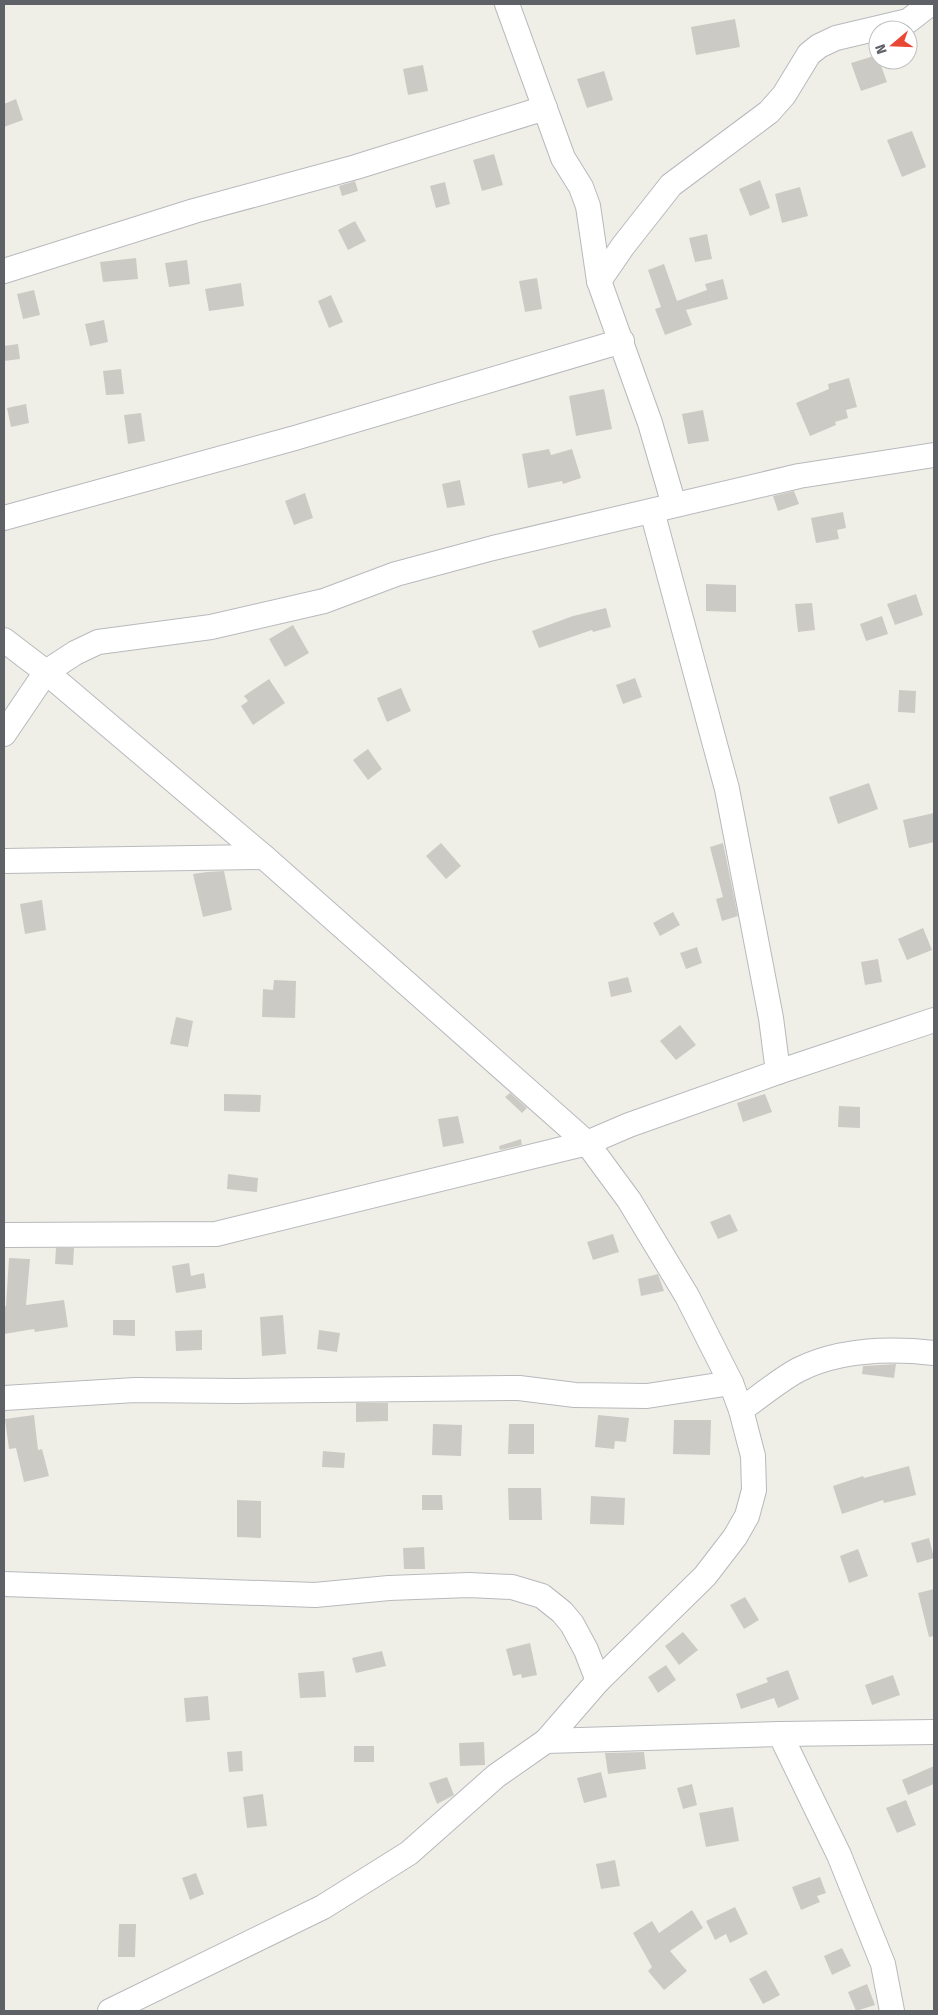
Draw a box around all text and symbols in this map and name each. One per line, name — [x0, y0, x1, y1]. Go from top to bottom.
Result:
north arrow — [868, 20, 918, 70]
text: N — [872, 42, 891, 56]

